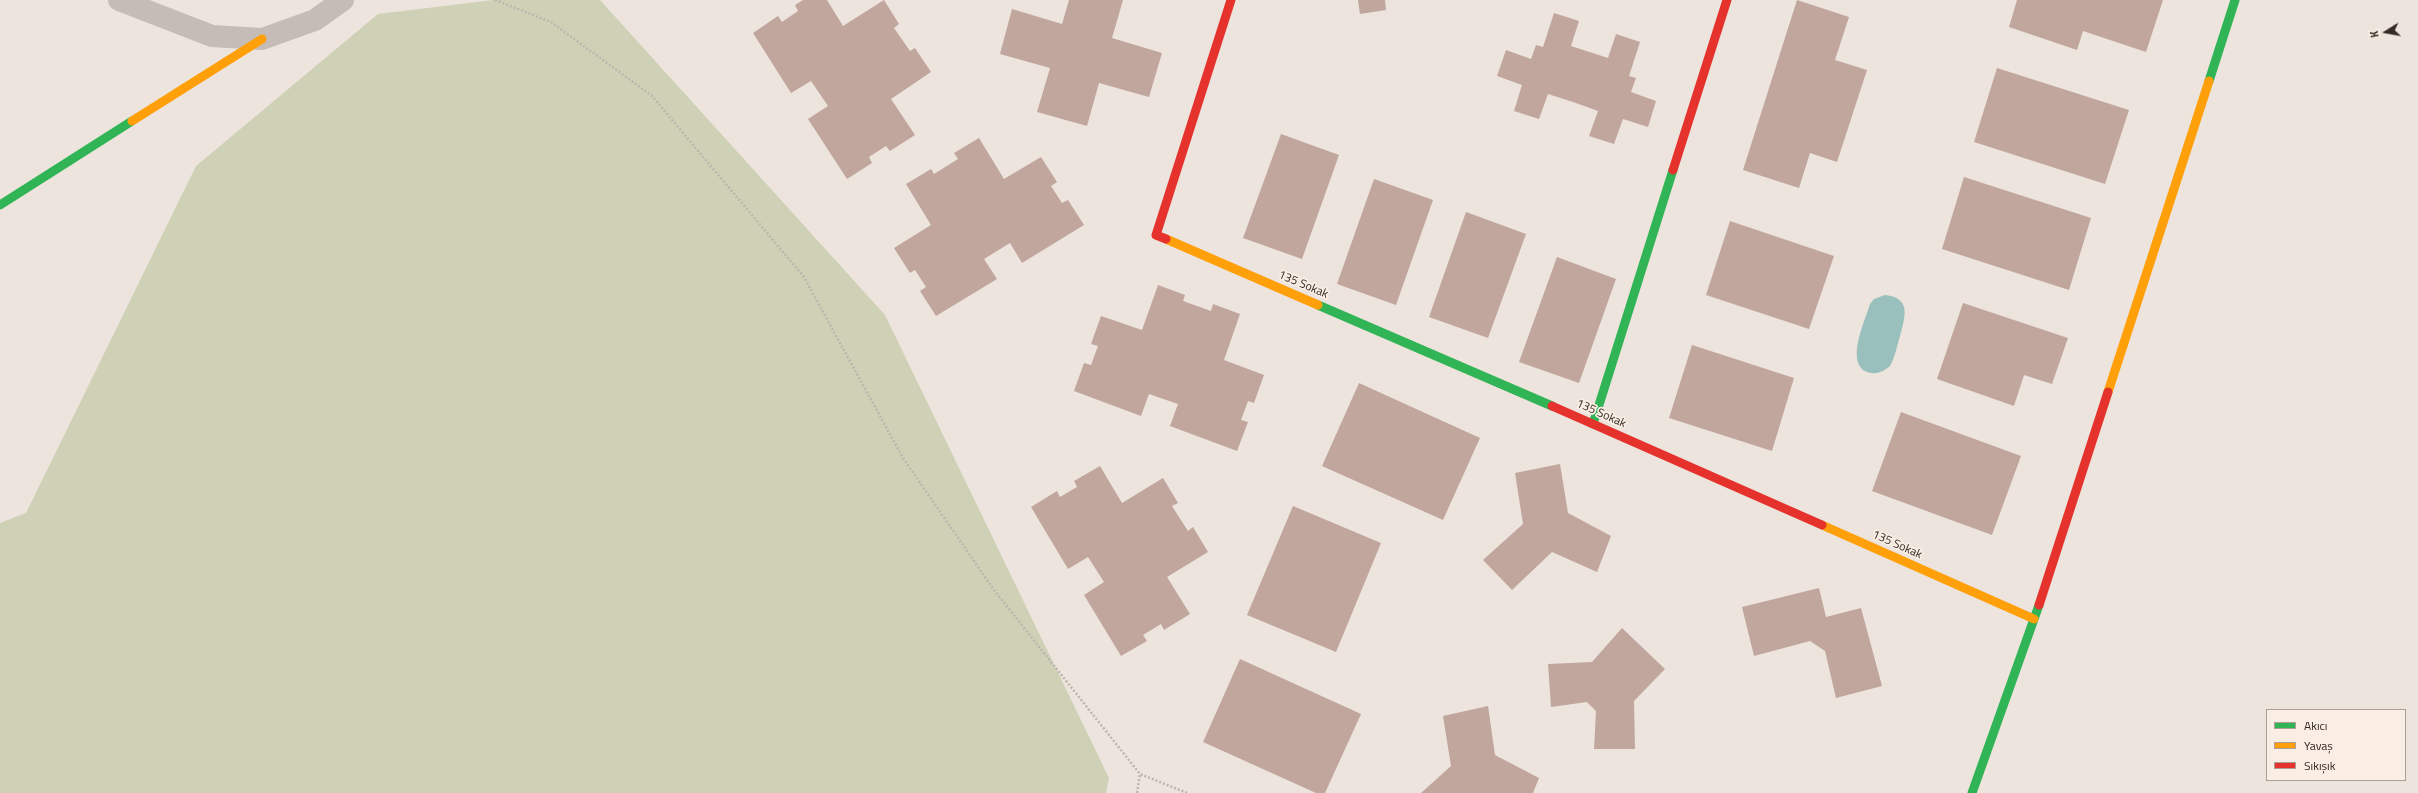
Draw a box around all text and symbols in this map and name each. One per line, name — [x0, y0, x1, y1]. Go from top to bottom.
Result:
north arrow — [2366, 12, 2406, 52]
text: K — [2366, 30, 2383, 39]
street label: 135 Sokak — [1276, 268, 1330, 302]
street label: 135 Sokak — [1574, 397, 1628, 431]
street label: 135 Sokak — [1870, 528, 1924, 562]
legend — [2266, 709, 2406, 781]
text: Akıcı — [2304, 716, 2327, 735]
text: Yavaş — [2304, 736, 2333, 755]
text: Sıkışık — [2304, 756, 2335, 775]

